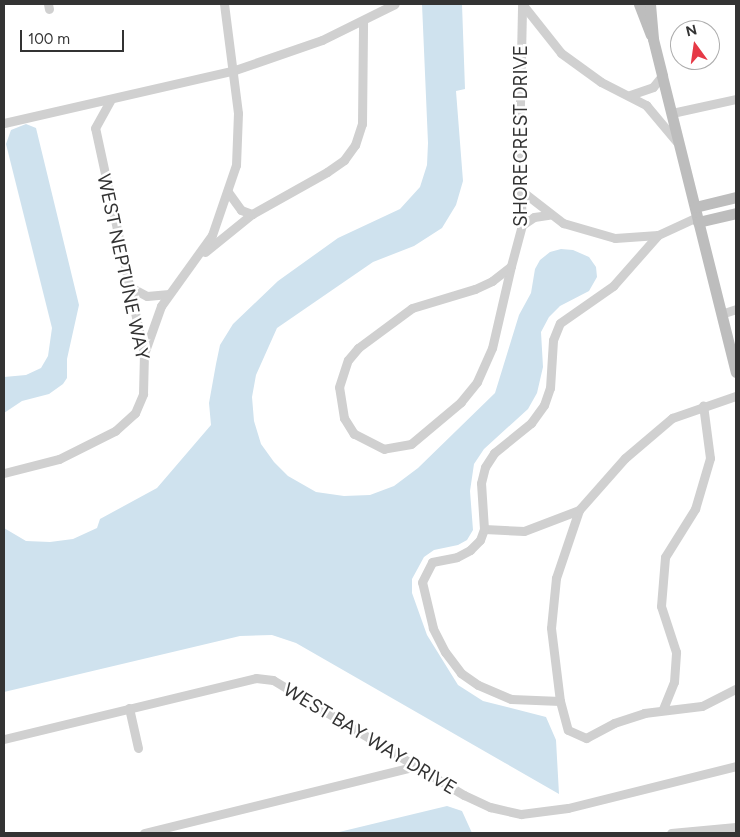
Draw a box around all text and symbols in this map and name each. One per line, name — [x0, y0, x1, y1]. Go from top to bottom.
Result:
scale bar — [22, 20, 126, 52]
north arrow — [670, 20, 720, 70]
text: N — [684, 21, 699, 40]
text: 100 m — [28, 30, 70, 48]
street label: SHORECREST DRIVE — [510, 45, 532, 227]
street label: WEST NEPTUNE WAY — [92, 172, 154, 362]
street label: WEST BAY WAY DRIVE — [279, 678, 461, 800]

